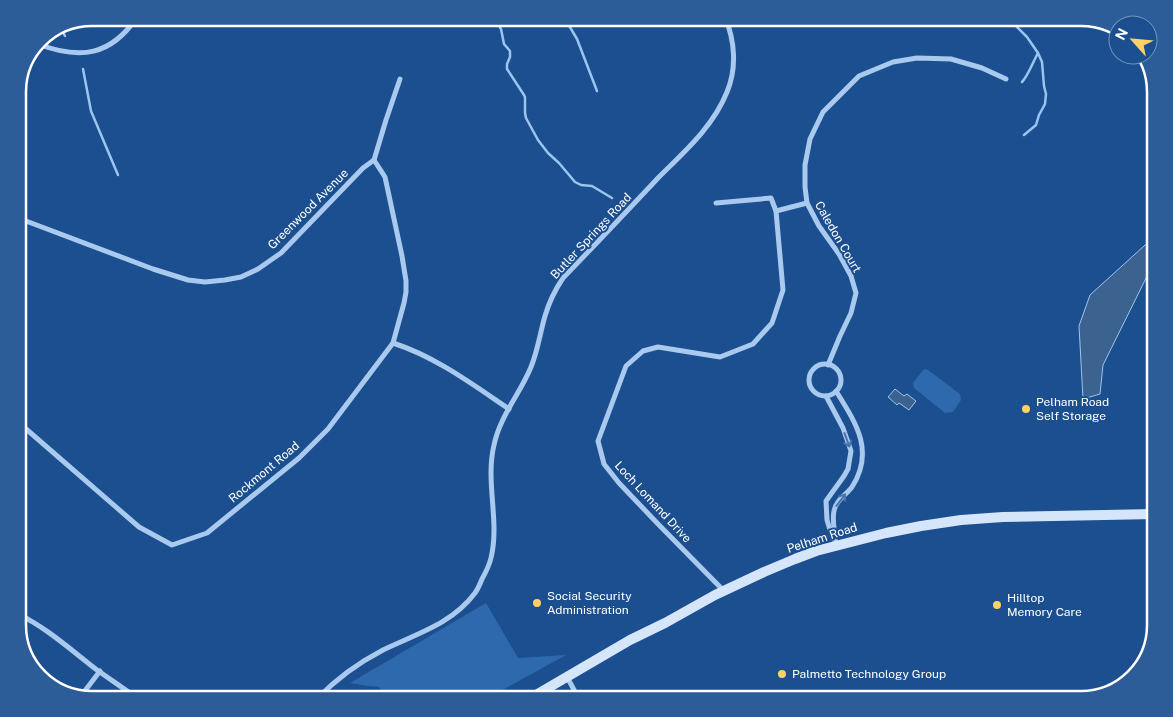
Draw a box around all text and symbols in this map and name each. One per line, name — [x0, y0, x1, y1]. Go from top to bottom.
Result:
north arrow — [1108, 15, 1158, 65]
text: N — [1112, 26, 1131, 43]
street label: Greenwood Avenue — [265, 166, 351, 252]
street label: Butler Springs Road — [548, 190, 634, 282]
street label: Caledon Court — [812, 199, 864, 275]
place label: Pelham Road Self Storage — [1036, 395, 1109, 423]
marker: Pelham Road Self Storage — [1020, 403, 1032, 415]
one-way arrow — [843, 431, 852, 447]
street label: Rockmont Road — [226, 438, 302, 506]
street label: Loch Lomand Drive — [612, 458, 694, 546]
one-way arrow — [835, 493, 846, 506]
street label: Pelham Road — [785, 520, 859, 556]
place label: Social Security Administration — [547, 589, 632, 617]
place label: Hilltop Memory Care — [1007, 591, 1082, 619]
marker: Social Security Administration — [531, 597, 543, 609]
marker: Hilltop Memory Care — [991, 599, 1003, 611]
place label: Palmetto Technology Group — [792, 667, 946, 681]
marker: Palmetto Technology Group — [776, 668, 788, 680]

